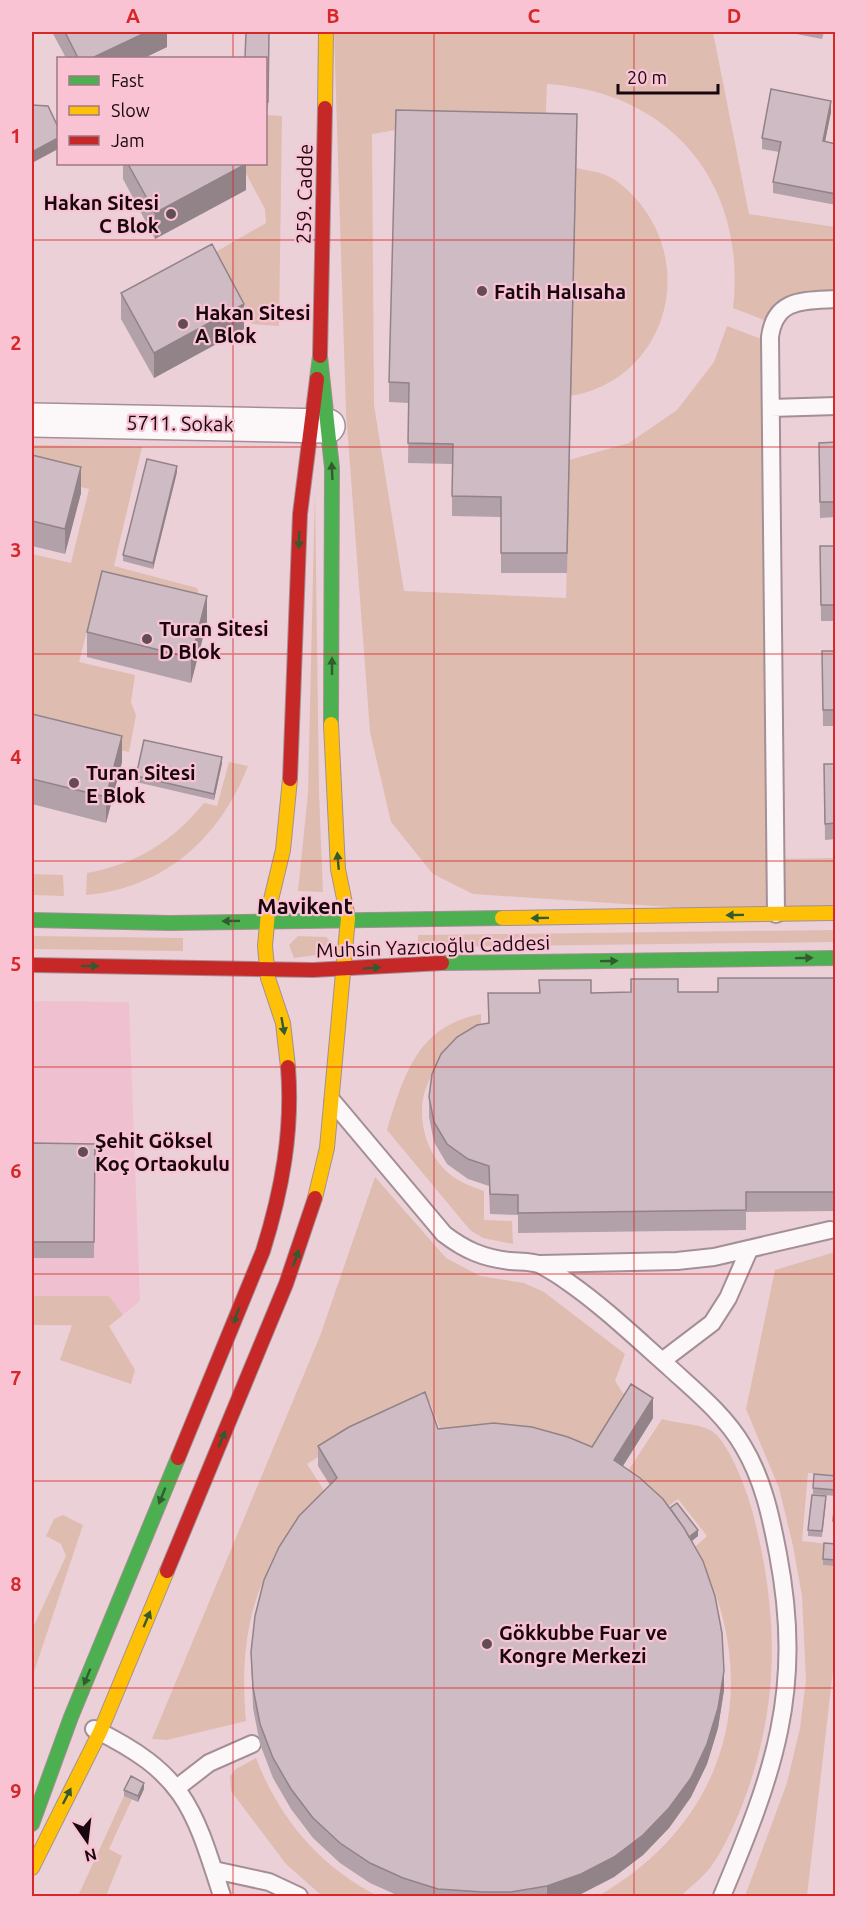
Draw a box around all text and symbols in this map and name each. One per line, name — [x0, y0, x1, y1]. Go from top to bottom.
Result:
text: A — [126, 4, 140, 27]
text: B — [326, 4, 340, 27]
text: C — [528, 4, 541, 27]
text: D — [727, 4, 741, 27]
legend — [57, 57, 267, 165]
scale bar — [618, 57, 718, 95]
text: 20 m — [627, 67, 667, 87]
text: Fast — [111, 70, 144, 90]
text: Slow — [111, 100, 150, 120]
text: 1 — [10, 124, 22, 147]
text: Jam — [111, 130, 145, 150]
street label: 259. Cadde — [292, 144, 316, 244]
place label: Hakan Sitesi C Blok — [44, 191, 159, 237]
marker: Hakan Sitesi C Blok — [164, 207, 178, 221]
place label: Fatih Halısaha — [494, 280, 626, 303]
marker: Fatih Halısaha — [475, 284, 489, 298]
place label: Hakan Sitesi A Blok — [195, 301, 310, 347]
marker: Hakan Sitesi A Blok — [176, 317, 190, 331]
text: 2 — [10, 331, 22, 354]
street label: 5711. Sokak — [126, 411, 234, 435]
one-way arrow — [327, 462, 336, 481]
one-way arrow — [294, 530, 303, 549]
text: 3 — [10, 538, 22, 561]
place label: Turan Sitesi D Blok — [159, 617, 269, 663]
marker: Turan Sitesi D Blok — [140, 632, 154, 646]
one-way arrow — [327, 657, 337, 676]
text: 4 — [10, 745, 22, 768]
place label: Turan Sitesi E Blok — [86, 761, 196, 807]
marker: Turan Sitesi E Blok — [67, 776, 81, 790]
one-way arrow — [333, 851, 343, 870]
district label: Mavikent — [257, 893, 353, 918]
one-way arrow — [726, 910, 745, 920]
one-way arrow — [531, 913, 550, 922]
one-way arrow — [221, 916, 240, 926]
street label: Muhsin Yazıcıoğlu Caddesi — [316, 930, 550, 962]
text: 5 — [10, 952, 22, 975]
one-way arrow — [794, 953, 813, 963]
one-way arrow — [599, 956, 618, 966]
one-way arrow — [80, 961, 99, 971]
one-way arrow — [362, 963, 381, 972]
one-way arrow — [279, 1016, 288, 1035]
place label: Şehit Göksel Koç Ortaokulu — [95, 1129, 230, 1175]
marker: Şehit Göksel Koç Ortaokulu — [76, 1145, 90, 1159]
text: 6 — [10, 1159, 22, 1182]
one-way arrow — [291, 1249, 301, 1267]
one-way arrow — [231, 1308, 241, 1326]
text: 7 — [10, 1366, 22, 1389]
one-way arrow — [217, 1429, 227, 1447]
one-way arrow — [157, 1488, 167, 1506]
text: 8 — [10, 1572, 22, 1595]
one-way arrow — [142, 1609, 152, 1627]
place label: Gökkubbe Fuar ve Kongre Merkezi — [499, 1621, 667, 1667]
marker: Gökkubbe Fuar ve Kongre Merkezi — [480, 1637, 494, 1651]
one-way arrow — [82, 1668, 92, 1686]
text: 9 — [10, 1779, 22, 1802]
one-way arrow — [63, 1788, 72, 1805]
north arrow — [57, 1811, 117, 1871]
text: N — [83, 1845, 99, 1866]

